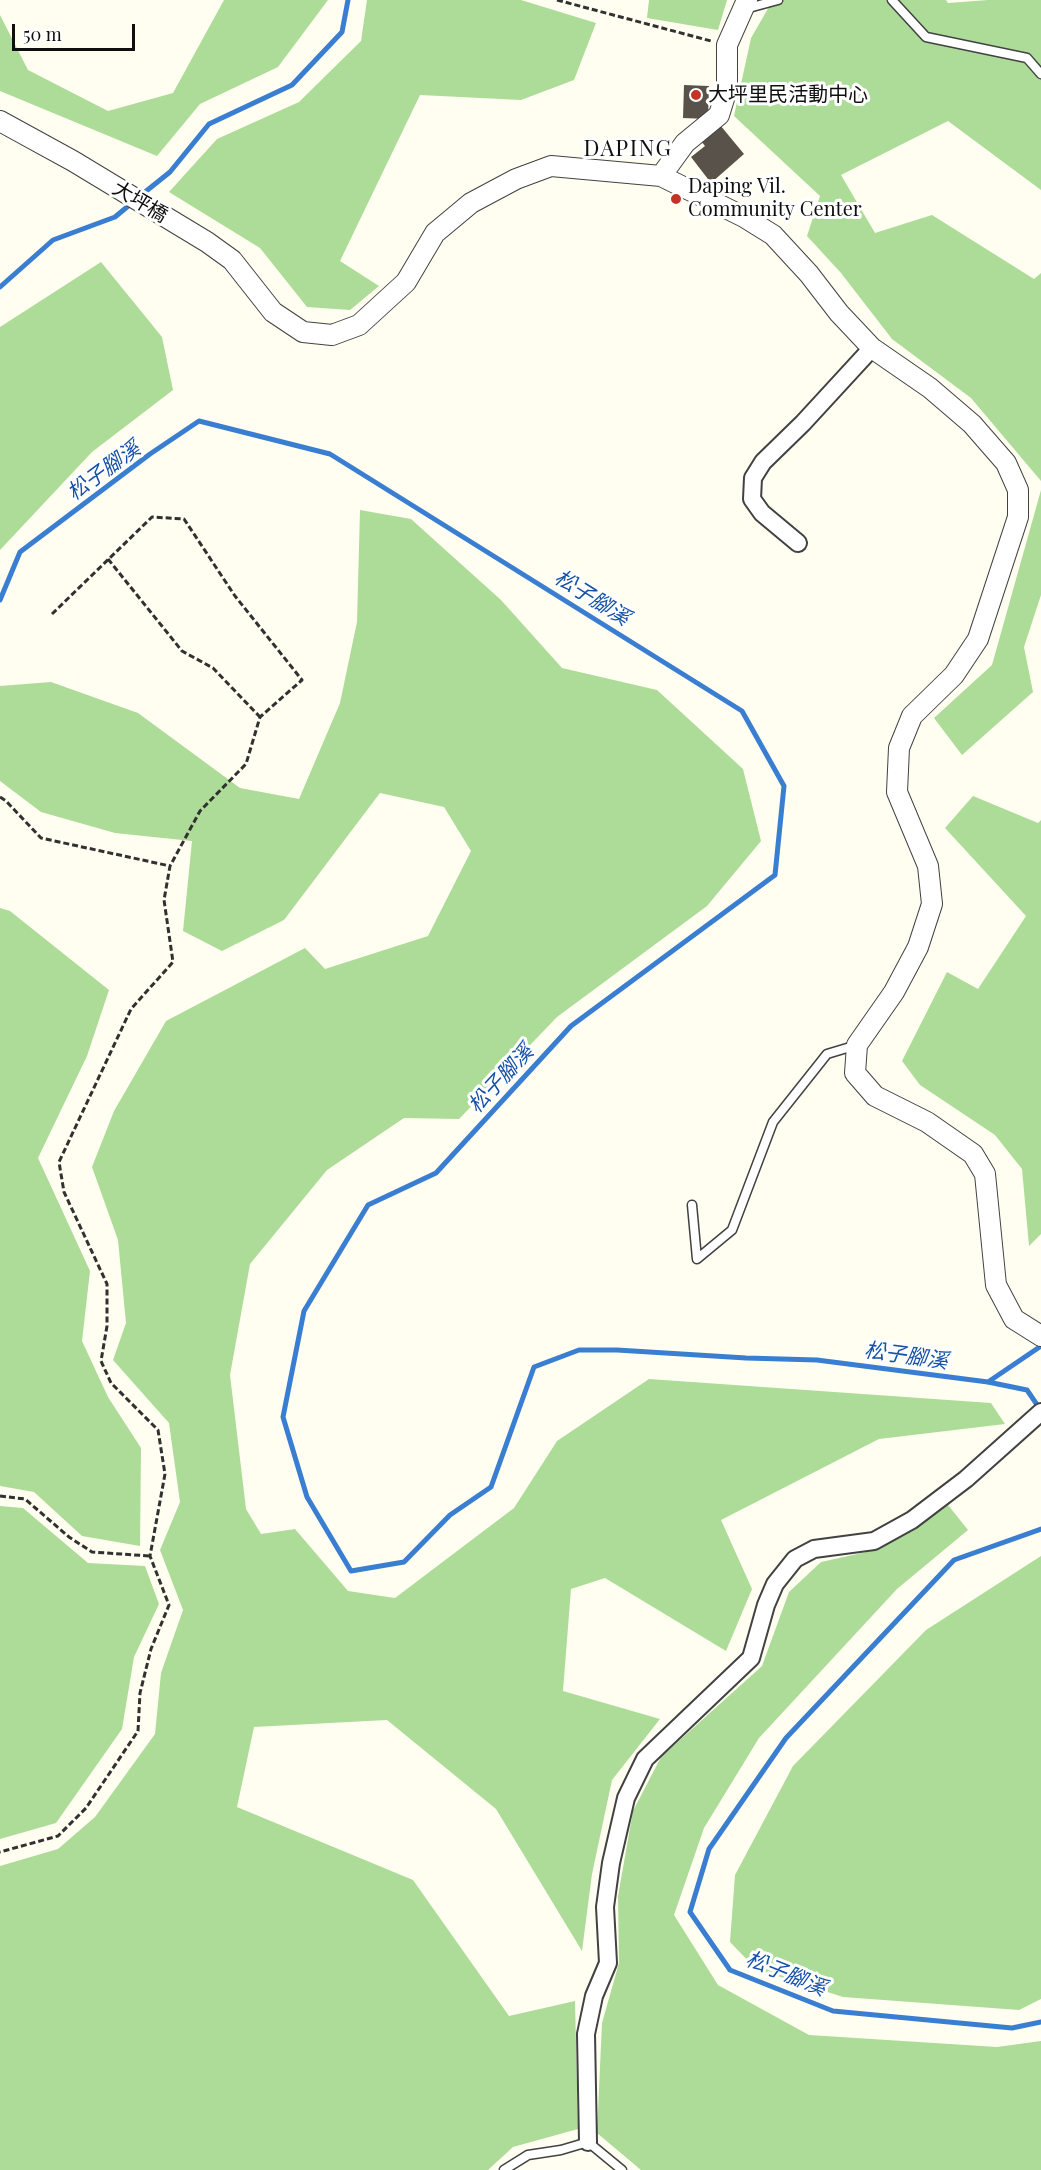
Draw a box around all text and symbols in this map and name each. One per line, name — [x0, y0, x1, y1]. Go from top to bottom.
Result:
scale bar — [15, 12, 138, 50]
text: 50 m — [23, 22, 62, 46]
place label: 大坪里民活動中心 — [708, 83, 868, 107]
marker: 大坪里民活動中心 — [689, 88, 703, 102]
district label: DAPING — [583, 136, 673, 162]
place label: Daping Vil. Community Center — [688, 175, 862, 222]
street label: 大坪橋 — [108, 176, 172, 228]
marker: Daping Vil. Community Center — [669, 192, 683, 206]
water label: 松子腳溪 — [63, 436, 145, 506]
water label: 松子腳溪 — [550, 565, 634, 631]
water label: 松子腳溪 — [463, 1040, 539, 1118]
water label: 松子腳溪 — [863, 1338, 949, 1374]
water label: 松子腳溪 — [742, 1947, 830, 2001]

